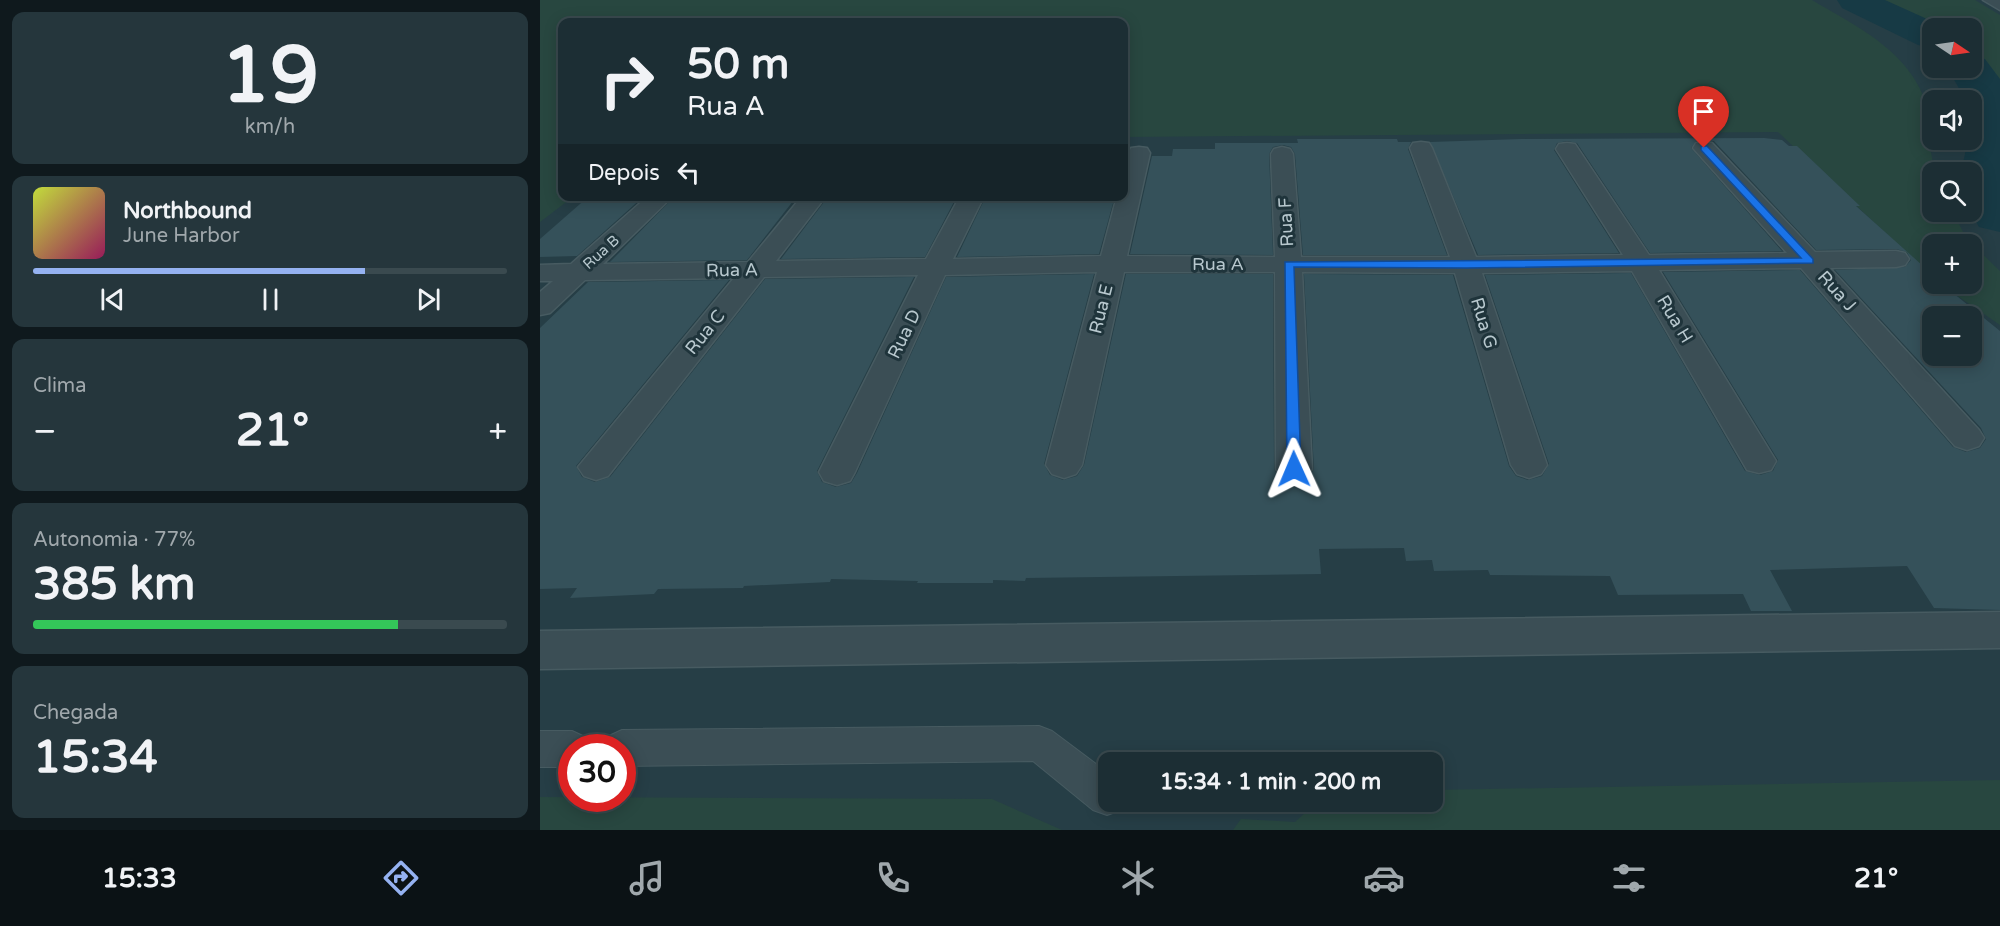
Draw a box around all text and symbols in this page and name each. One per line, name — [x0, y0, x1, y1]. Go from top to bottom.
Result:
north arrow — [1922, 18, 1982, 78]
map controls — [1922, 18, 1982, 366]
text: 19 — [221, 29, 319, 123]
text: 50 m — [687, 39, 789, 90]
icon: right — [588, 42, 666, 120]
pin — [1678, 86, 1729, 148]
text: Rua A — [687, 90, 765, 123]
button: sound — [1922, 90, 1982, 150]
icon: arrive — [1687, 95, 1720, 128]
text: km/h — [245, 115, 295, 139]
icon: left — [672, 156, 705, 189]
text: Depois — [588, 160, 660, 186]
button: search — [1922, 162, 1982, 222]
street label: Rua F — [1274, 197, 1298, 247]
text: Northbound — [123, 198, 252, 224]
text: June Harbor — [123, 224, 240, 248]
street label: Rua B — [579, 231, 623, 273]
button: + — [1922, 234, 1982, 294]
street label: Rua A — [1192, 253, 1244, 275]
street label: Rua A — [706, 259, 758, 281]
street label: Rua J — [1813, 266, 1861, 316]
street label: Rua E — [1084, 282, 1118, 336]
icon: previous — [96, 283, 129, 316]
icon: pause — [254, 283, 287, 316]
icon: next — [412, 283, 445, 316]
street label: Rua H — [1652, 291, 1698, 347]
street label: Rua G — [1466, 295, 1502, 351]
street label: Rua C — [680, 305, 730, 359]
street label: Rua D — [883, 306, 925, 362]
button: − — [1922, 306, 1982, 366]
text: Clima — [33, 374, 86, 398]
text: 21° — [236, 404, 309, 458]
text: − — [33, 412, 57, 451]
text: + — [488, 412, 507, 451]
position arrow — [1262, 437, 1326, 501]
text: Autonomia · 77% — [33, 528, 195, 552]
text: 385 km — [33, 558, 195, 612]
text: Chegada — [33, 701, 118, 725]
text: 15:34 — [33, 731, 158, 785]
speed limit sign: 30 — [558, 734, 636, 812]
text: 15:34 · 1 min · 200 m — [1160, 769, 1381, 795]
icon: directions — [380, 857, 422, 899]
icon: music — [626, 857, 668, 899]
icon: phone — [872, 857, 914, 899]
icon: climate — [1117, 857, 1159, 899]
icon: car — [1363, 857, 1405, 899]
icon: filters — [1608, 857, 1650, 899]
text: 15:33 — [102, 862, 177, 895]
text: 21° — [1854, 862, 1898, 895]

